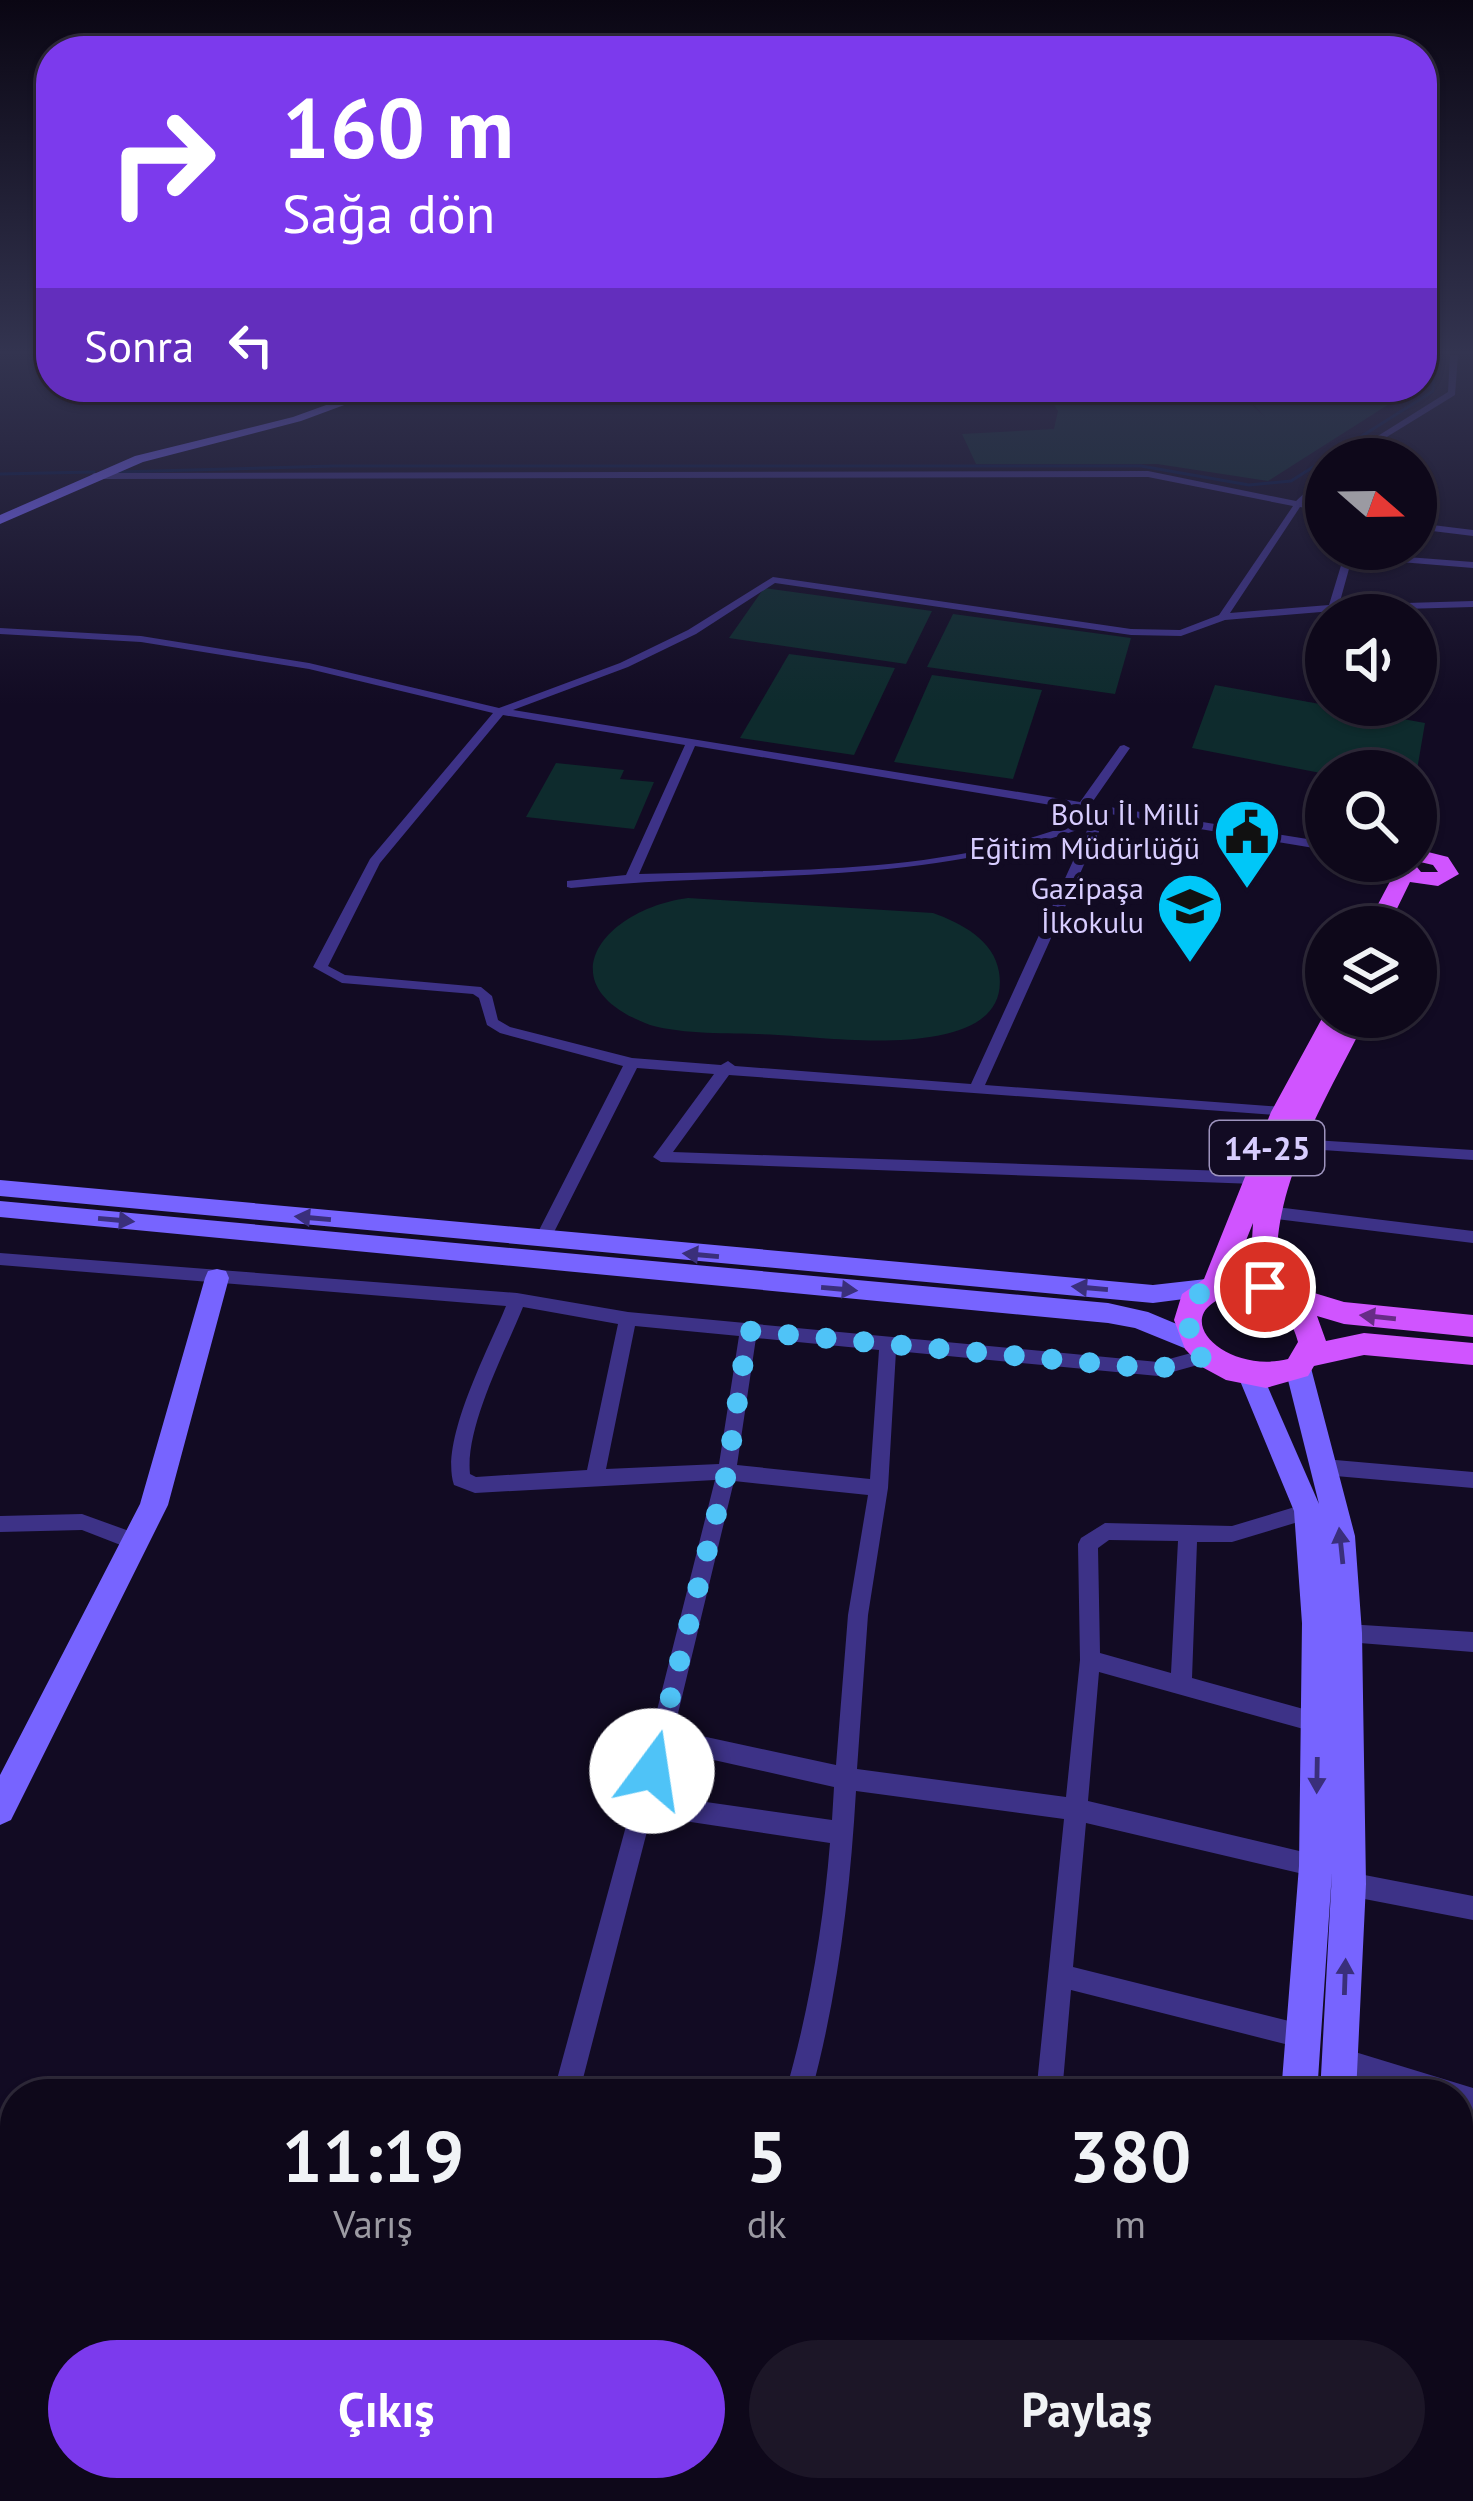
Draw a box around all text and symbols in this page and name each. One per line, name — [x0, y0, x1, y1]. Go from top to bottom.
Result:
text: 160 m — [282, 72, 514, 181]
icon: right — [84, 84, 240, 240]
text: Sağa dön — [282, 178, 495, 248]
icon: left — [218, 312, 284, 378]
text: Sonra — [84, 316, 194, 374]
north arrow — [1305, 438, 1437, 570]
map controls — [1305, 438, 1437, 1038]
button: sound — [1305, 594, 1437, 726]
button: search — [1305, 750, 1437, 882]
place label: Bolu İl Milli Eğitim Müdürlüğü — [970, 794, 1200, 867]
public building icon: Bolu İl Milli Eğitim Müdürlüğü — [1212, 797, 1282, 891]
place label: Gazipaşa İlkokulu — [1031, 868, 1144, 941]
school or university icon: Gazipaşa İlkokulu — [1155, 871, 1225, 965]
button: layers — [1305, 906, 1437, 1038]
road number: 14-25 — [1210, 1121, 1324, 1175]
one-way arrow — [294, 1208, 331, 1227]
one-way arrow — [98, 1211, 136, 1230]
pin — [1214, 1236, 1316, 1338]
one-way arrow — [682, 1245, 719, 1264]
icon: arrive — [1232, 1254, 1298, 1320]
one-way arrow — [1071, 1278, 1108, 1297]
one-way arrow — [821, 1279, 858, 1298]
one-way arrow — [1359, 1307, 1396, 1326]
one-way arrow — [1331, 1526, 1350, 1564]
position arrow — [589, 1708, 715, 1834]
one-way arrow — [1308, 1757, 1327, 1795]
one-way arrow — [1336, 1957, 1355, 1995]
text: 11:19 — [282, 2109, 464, 2202]
text: 5 — [746, 2109, 787, 2202]
text: 380 — [1069, 2109, 1191, 2202]
text: Varış — [333, 2198, 413, 2249]
text: dk — [747, 2198, 786, 2249]
text: m — [1114, 2198, 1146, 2249]
button: Çıkış — [48, 2340, 725, 2478]
button: Paylaş — [749, 2340, 1425, 2478]

